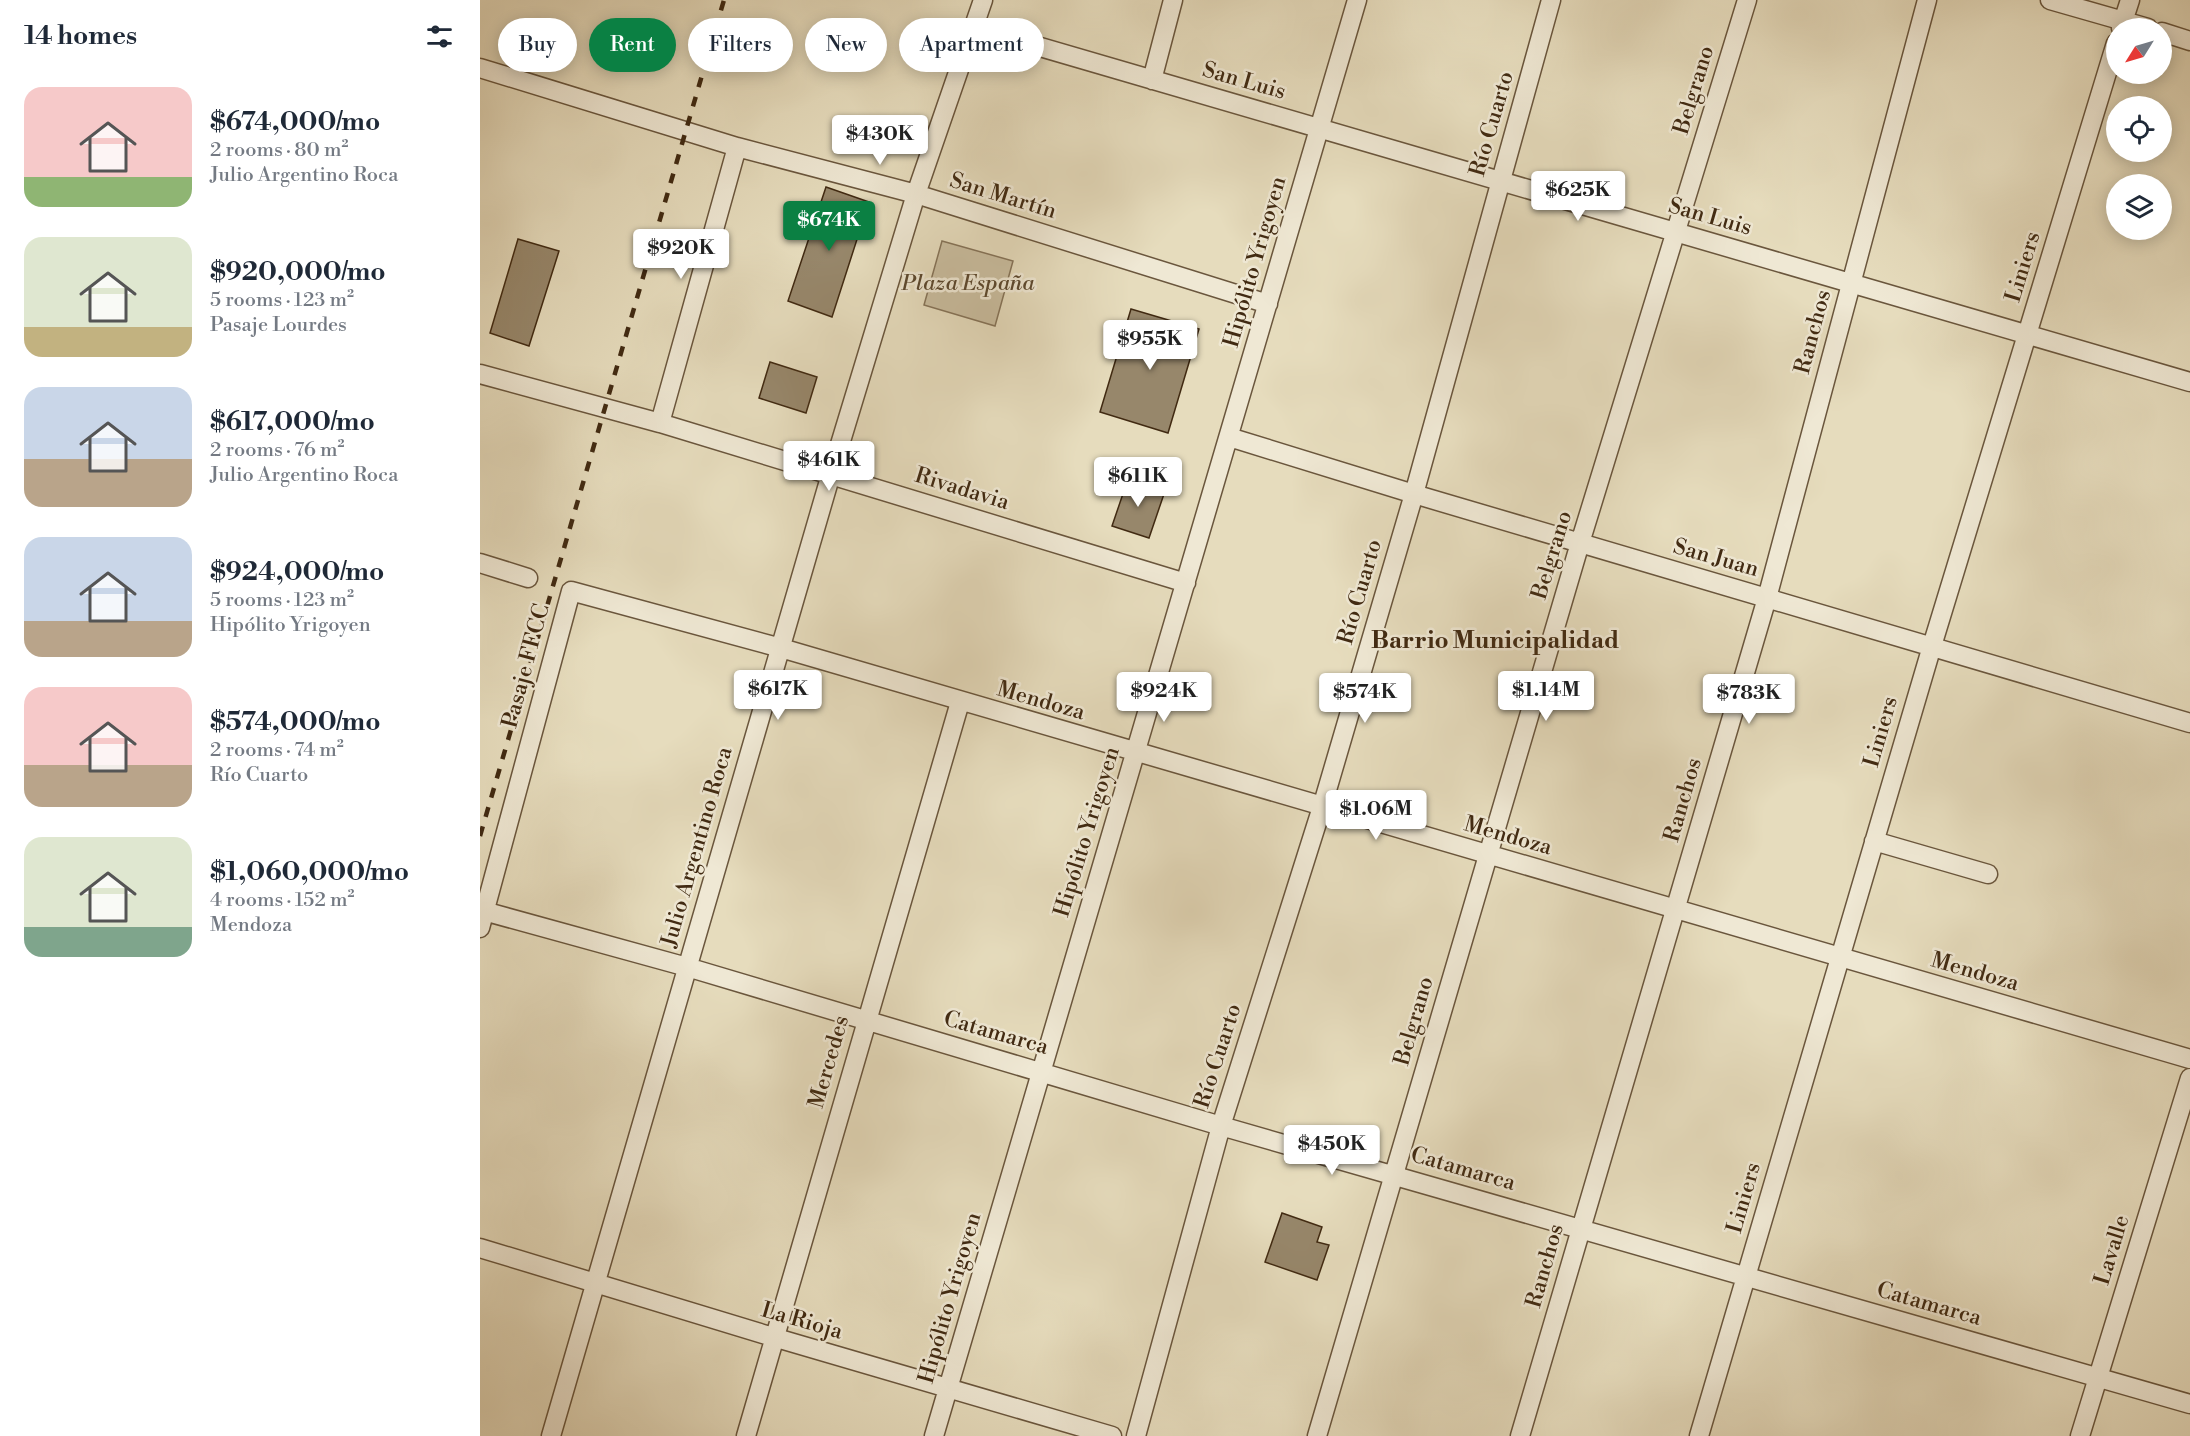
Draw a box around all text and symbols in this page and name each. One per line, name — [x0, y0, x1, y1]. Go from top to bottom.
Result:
chip: Buy — [498, 18, 577, 72]
chip: Rent — [589, 18, 676, 72]
chip: Filters — [688, 18, 793, 72]
chip: New — [805, 18, 887, 72]
chip: Apartment — [899, 18, 1044, 72]
north arrow — [2106, 18, 2172, 84]
map controls — [2106, 18, 2172, 240]
text: 14 homes — [24, 20, 137, 52]
icon: filters — [423, 20, 456, 53]
street label: Belgrano — [1667, 43, 1720, 138]
street label: San Luis — [1199, 56, 1289, 106]
street label: Río Cuarto — [1464, 68, 1520, 180]
button: locate — [2106, 96, 2172, 162]
text: $674,000/mo — [210, 106, 380, 138]
icon: home — [72, 111, 144, 183]
pin: $430K — [838, 115, 922, 166]
text: $430K — [846, 122, 914, 147]
text: 2 rooms · 80 m² — [210, 138, 348, 163]
text: Julio Argentino Roca — [210, 163, 398, 188]
street label: San Martín — [946, 167, 1060, 225]
pin: $625K — [1536, 171, 1620, 222]
street label: Hipólito Yrigoyen — [1218, 173, 1292, 351]
button: layers — [2106, 174, 2172, 240]
text: $625K — [1545, 178, 1611, 203]
street label: San Luis — [1665, 192, 1755, 242]
pin: $674K — [787, 201, 871, 252]
text: $674K — [797, 208, 861, 233]
street label: Liniers — [1999, 228, 2047, 306]
pin: $920K — [639, 229, 723, 280]
text: $920K — [647, 236, 715, 261]
text: $920,000/mo — [210, 256, 386, 288]
icon: home — [72, 261, 144, 333]
park label: Plaza España — [901, 270, 1035, 297]
street label: Ranchos — [1789, 287, 1837, 377]
text: 5 rooms · 123 m² — [210, 288, 354, 313]
text: Pasaje Lourdes — [210, 313, 347, 338]
pin: $955K — [1108, 320, 1192, 371]
text: $955K — [1117, 327, 1183, 352]
text: $617,000/mo — [210, 406, 375, 438]
icon: home — [72, 411, 144, 483]
text: 2 rooms · 76 m² — [210, 438, 344, 463]
pin: $461K — [787, 441, 871, 492]
text: $461K — [797, 448, 861, 473]
pin: $611K — [1096, 457, 1180, 508]
street label: Rivadavia — [912, 462, 1013, 516]
text: Julio Argentino Roca — [210, 463, 398, 488]
text: $611K — [1108, 464, 1168, 489]
street label: Belgrano — [1525, 508, 1578, 603]
street label: San Juan — [1670, 533, 1762, 583]
street label: Río Cuarto — [1332, 536, 1388, 648]
text: $924,000/mo — [210, 556, 384, 588]
icon: home — [72, 561, 144, 633]
text: 5 rooms · 123 m² — [210, 588, 354, 613]
street label: Pasaje FFCC — [496, 601, 556, 731]
text: Hipólito Yrigoyen — [210, 613, 371, 638]
district label: Barrio Municipalidad — [1371, 626, 1619, 656]
pin: $617K — [736, 670, 820, 721]
pin: $1.14M — [1497, 671, 1595, 722]
pin: $924K — [1122, 672, 1206, 723]
pin: $574K — [1323, 673, 1407, 724]
pin: $783K — [1707, 674, 1791, 725]
street label: Mendoza — [994, 676, 1089, 727]
text: $617K — [748, 677, 808, 702]
text: $1.14M — [1512, 678, 1580, 703]
text: $924K — [1131, 679, 1197, 704]
text: $574K — [1333, 680, 1397, 705]
text: $783K — [1717, 681, 1781, 706]
street label: Liniers — [1858, 693, 1904, 771]
text: $574,000/mo — [210, 706, 380, 738]
icon: home — [72, 711, 144, 783]
text: 2 rooms · 74 m² — [210, 738, 344, 763]
street label: Julio Argentino Roca — [655, 743, 739, 951]
street label: Hipólito Yrigoyen — [1048, 744, 1126, 920]
street label: Ranchos — [1658, 755, 1708, 845]
text: Río Cuarto — [210, 763, 308, 788]
pin: $1.06M — [1327, 790, 1425, 841]
text: $1.06M — [1340, 797, 1412, 822]
street label: Mendoza — [1461, 811, 1556, 862]
text: $1,060,000/mo — [210, 856, 409, 888]
icon: home — [72, 861, 144, 933]
text: 4 rooms · 152 m² — [210, 888, 354, 913]
text: Mendoza — [210, 913, 292, 938]
street label: Mendoza — [1928, 947, 2023, 998]
street label: Belgrano — [1388, 974, 1440, 1069]
street label: Río Cuarto — [1188, 1000, 1248, 1112]
street label: Catamarca — [941, 1005, 1052, 1061]
street label: Mercedes — [803, 1012, 855, 1112]
pin: $450K — [1290, 1125, 1374, 1176]
text: $450K — [1298, 1132, 1366, 1157]
street label: Catamarca — [1408, 1141, 1519, 1197]
street label: Liniers — [1721, 1159, 1767, 1237]
street label: Hipólito Yrigoyen — [913, 1209, 987, 1387]
street label: Lavalle — [2089, 1212, 2135, 1288]
street label: Ranchos — [1520, 1221, 1570, 1311]
street label: Catamarca — [1874, 1276, 1985, 1332]
street label: La Rioja — [758, 1297, 847, 1346]

